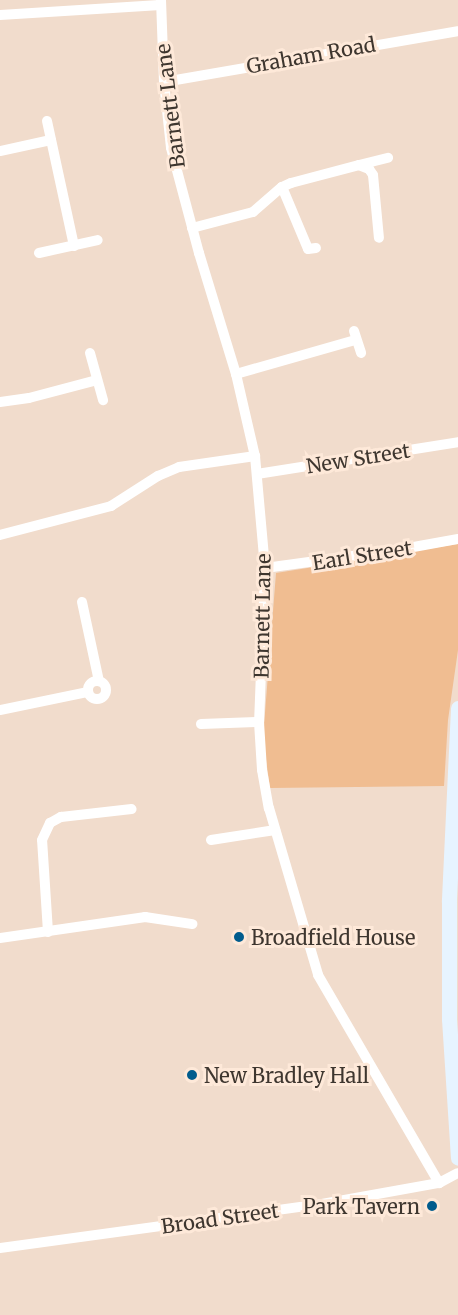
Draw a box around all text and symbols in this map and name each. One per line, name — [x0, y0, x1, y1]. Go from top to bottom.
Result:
street label: Graham Road — [245, 32, 377, 78]
street label: Barnett Lane — [150, 42, 190, 170]
street label: New Street — [304, 438, 412, 478]
street label: Earl Street — [310, 535, 414, 575]
street label: Barnett Lane — [249, 553, 275, 679]
place label: Broadfield House — [251, 925, 415, 949]
marker: Broadfield House — [232, 930, 246, 944]
place label: New Bradley Hall — [204, 1063, 369, 1087]
marker: New Bradley Hall — [185, 1068, 199, 1082]
place label: Park Tavern — [303, 1194, 420, 1218]
street label: Broad Street — [160, 1198, 280, 1238]
marker: Park Tavern — [425, 1199, 439, 1213]

